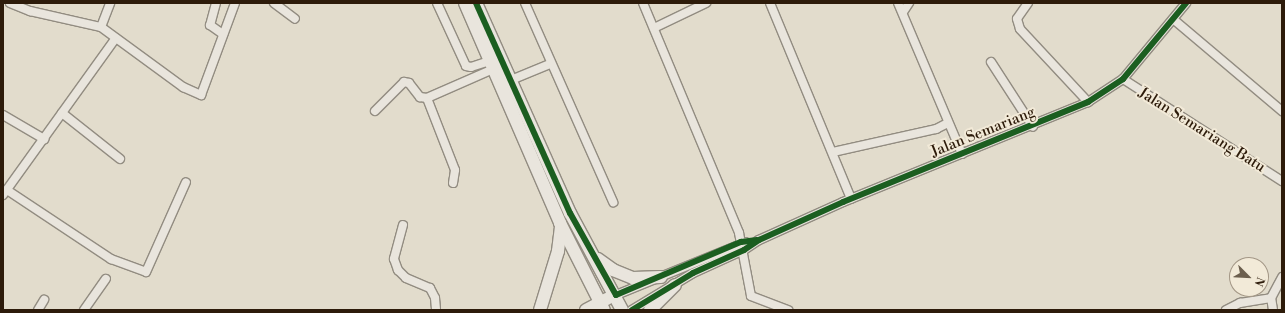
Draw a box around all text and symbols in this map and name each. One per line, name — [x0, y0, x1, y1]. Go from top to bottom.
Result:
street label: Jalan Semariang Batu — [1135, 84, 1269, 176]
street label: Jalan Semariang — [928, 103, 1038, 161]
north arrow — [1229, 257, 1269, 297]
text: N — [1251, 275, 1267, 288]

